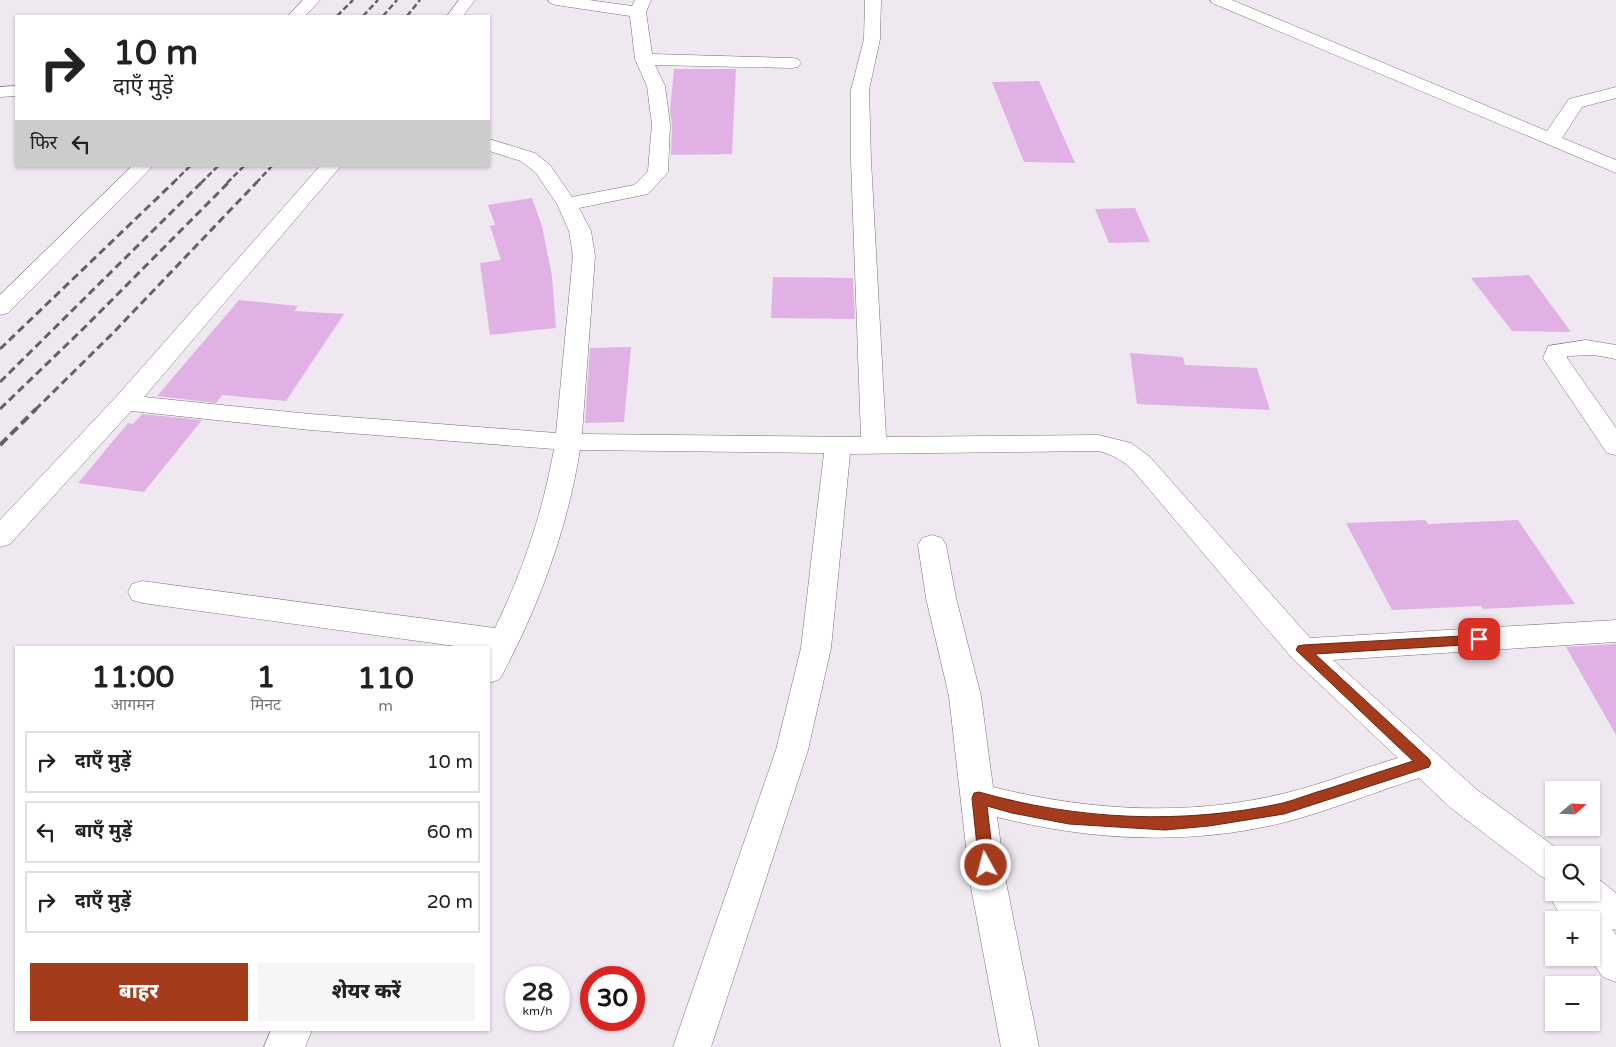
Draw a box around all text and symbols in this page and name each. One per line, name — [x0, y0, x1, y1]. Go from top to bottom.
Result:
text: 10 m — [113, 32, 198, 74]
icon: right — [30, 35, 95, 100]
text: दाएँ मुड़ें — [113, 74, 173, 100]
icon: left — [67, 130, 95, 158]
text: फिर — [30, 132, 57, 154]
pin — [1458, 618, 1500, 660]
icon: arrive — [1465, 625, 1493, 653]
text: 11:00 — [91, 659, 174, 696]
text: 1 — [256, 659, 275, 696]
text: 110 — [357, 660, 414, 697]
text: आगमन — [111, 695, 155, 715]
text: मिनट — [250, 695, 281, 715]
text: m — [378, 696, 393, 716]
icon: right — [32, 748, 60, 776]
text: दाएँ मुड़ें — [75, 750, 131, 772]
text: 10 m — [427, 751, 473, 773]
north arrow — [1545, 781, 1600, 836]
map controls — [1545, 781, 1600, 1031]
icon: left — [32, 818, 60, 846]
text: बाएँ मुड़ें — [75, 820, 132, 842]
text: 60 m — [427, 821, 473, 843]
position arrow — [959, 838, 1011, 890]
button: search — [1545, 846, 1600, 901]
icon: right — [32, 888, 60, 916]
text: दाएँ मुड़ें — [75, 890, 131, 912]
text: 20 m — [427, 891, 473, 913]
button: + — [1545, 911, 1600, 966]
button: बाहर — [30, 963, 248, 1021]
button: शेयर करें — [258, 963, 475, 1021]
speed limit sign: 30 — [580, 966, 645, 1031]
button: − — [1545, 976, 1600, 1031]
text: 28 — [522, 977, 553, 1007]
text: km/h — [522, 1004, 553, 1018]

